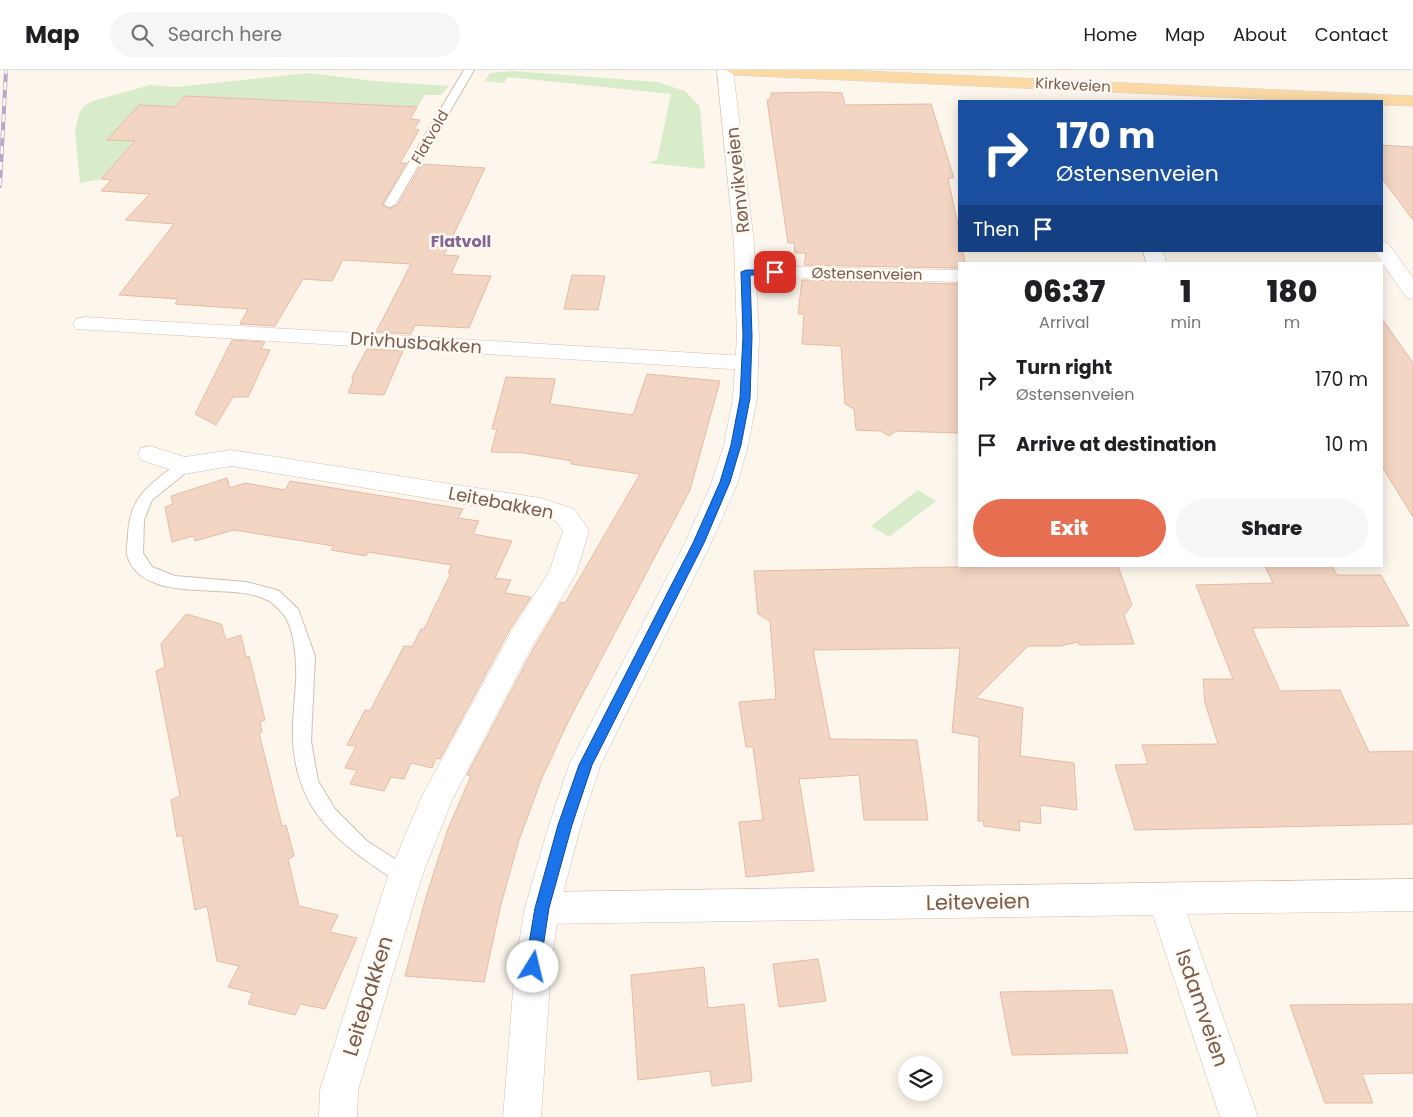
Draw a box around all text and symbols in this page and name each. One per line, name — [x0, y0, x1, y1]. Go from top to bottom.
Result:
search box — [110, 12, 460, 57]
text: Map — [25, 18, 80, 51]
icon: search — [128, 21, 156, 49]
text: Search here — [168, 21, 282, 48]
text: Home — [1083, 22, 1137, 47]
text: Map — [1165, 22, 1205, 47]
text: About — [1233, 22, 1287, 47]
text: Contact — [1315, 22, 1388, 47]
street label: Kirkeveien — [1035, 72, 1111, 97]
street label: Flatvold — [406, 106, 453, 167]
text: 170 m — [1056, 111, 1155, 160]
icon: right — [973, 120, 1038, 185]
street label: Rønvikveien — [720, 126, 755, 234]
text: Østensenveien — [1056, 158, 1219, 189]
icon: arrive — [1029, 215, 1057, 243]
text: Then — [973, 216, 1019, 243]
district label: Flatvoll — [431, 230, 491, 253]
pin — [754, 251, 796, 293]
icon: arrive — [761, 258, 789, 286]
street label: Østensenveien — [811, 262, 923, 285]
text: 06:37 — [1023, 270, 1105, 313]
text: 1 — [1180, 270, 1192, 313]
text: 180 — [1267, 270, 1318, 313]
text: Arrival — [1039, 311, 1089, 334]
text: min — [1171, 311, 1201, 334]
text: m — [1284, 311, 1300, 334]
street label: Drivhusbakken — [349, 325, 483, 360]
text: Turn right — [1016, 354, 1112, 381]
icon: right — [973, 366, 1001, 394]
text: 170 m — [1315, 366, 1368, 393]
text: Østensenveien — [1016, 383, 1134, 406]
icon: arrive — [973, 431, 1001, 459]
text: Arrive at destination — [1016, 431, 1217, 458]
text: 10 m — [1325, 431, 1368, 458]
street label: Leitebakken — [446, 480, 556, 525]
button: Exit — [973, 499, 1166, 557]
button: Share — [1176, 499, 1368, 557]
street label: Leiteveien — [926, 886, 1030, 917]
street label: Leitebakken — [335, 932, 400, 1060]
position arrow — [506, 940, 558, 992]
street label: Isdamveien — [1169, 945, 1236, 1071]
map controls — [898, 1056, 943, 1101]
button: layers — [898, 1056, 943, 1101]

